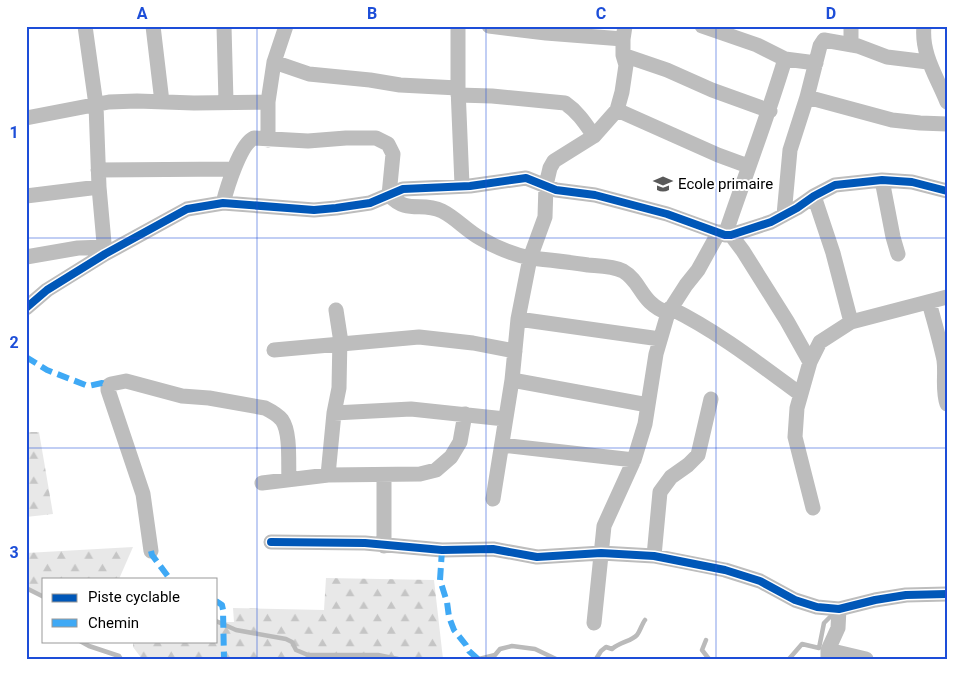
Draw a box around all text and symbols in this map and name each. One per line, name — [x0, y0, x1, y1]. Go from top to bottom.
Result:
text: A — [137, 4, 148, 23]
text: B — [367, 4, 377, 23]
text: C — [596, 4, 606, 23]
text: D — [826, 4, 836, 23]
text: 1 — [9, 123, 19, 142]
school or university icon: Ecole primaire — [652, 173, 674, 195]
place label: Ecole primaire — [678, 175, 773, 193]
text: 2 — [9, 333, 19, 352]
text: 3 — [9, 543, 19, 562]
legend — [42, 578, 218, 642]
text: Piste cyclable — [88, 588, 180, 606]
text: Chemin — [88, 614, 139, 632]

